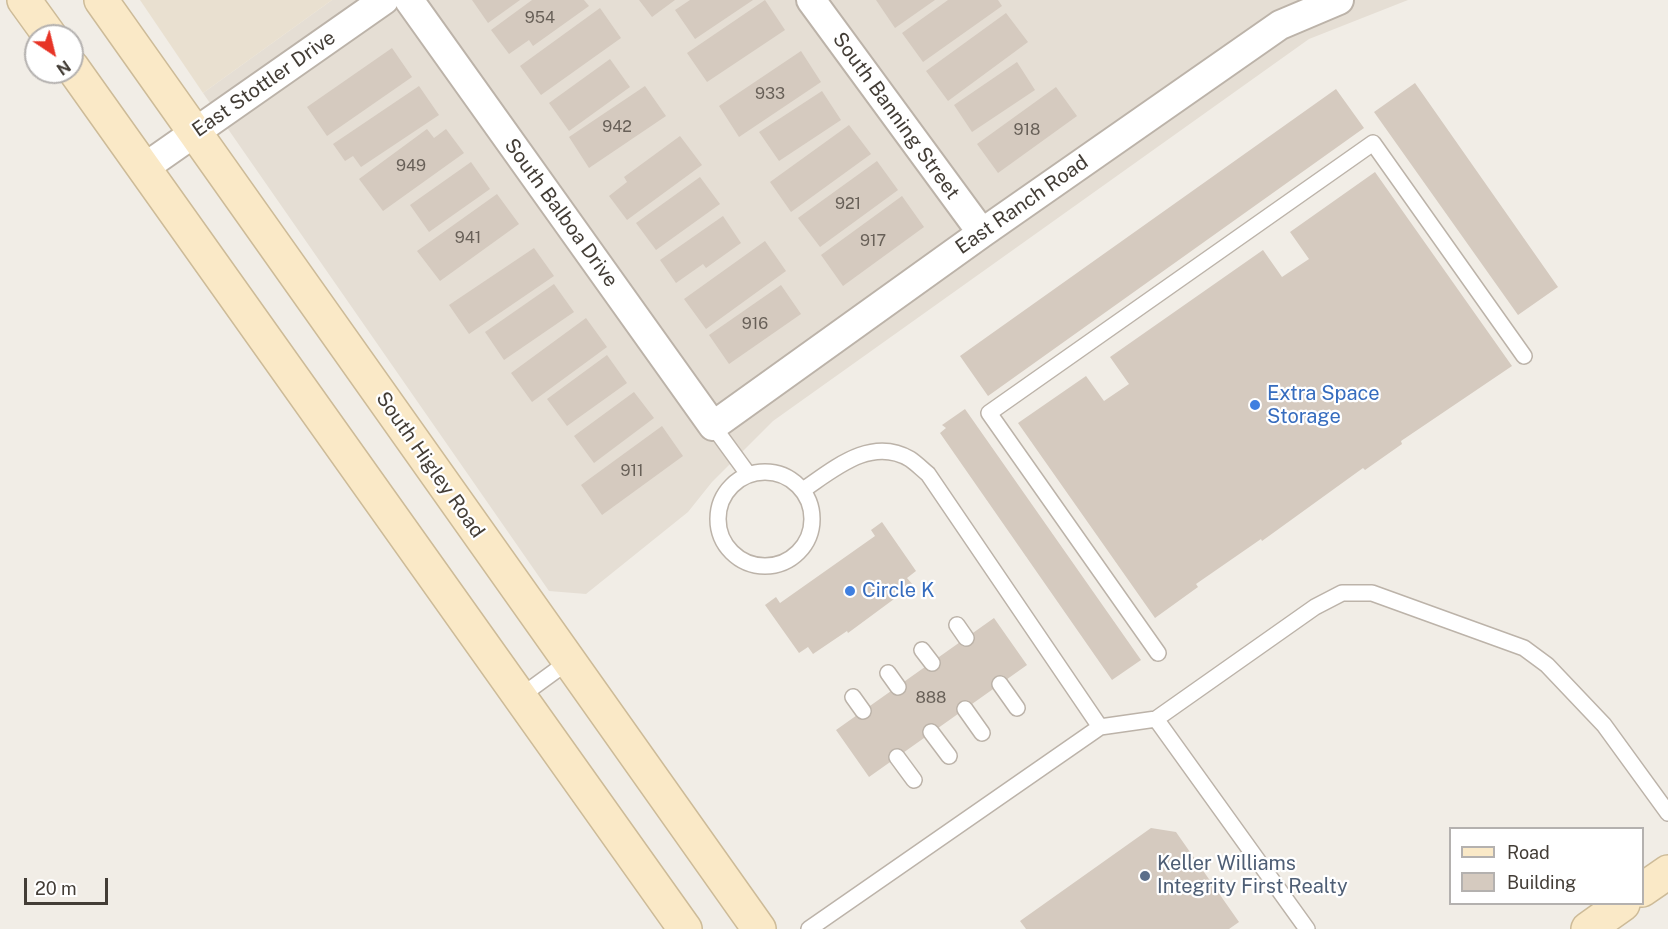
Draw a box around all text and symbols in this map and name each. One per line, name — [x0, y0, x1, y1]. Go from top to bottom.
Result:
house number: 954 — [525, 8, 555, 28]
north arrow — [24, 24, 84, 84]
street label: East Stottler Drive — [188, 26, 340, 142]
street label: South Banning Street — [827, 28, 965, 204]
text: N — [53, 56, 74, 79]
house number: 933 — [755, 84, 785, 104]
house number: 942 — [602, 117, 632, 137]
house number: 918 — [1014, 120, 1040, 140]
street label: South Balboa Drive — [499, 134, 623, 292]
street label: East Ranch Road — [951, 150, 1093, 260]
house number: 949 — [396, 156, 426, 176]
house number: 921 — [835, 194, 861, 214]
house number: 941 — [455, 228, 481, 248]
house number: 917 — [860, 231, 886, 251]
house number: 916 — [742, 314, 768, 334]
place label: Extra Space Storage — [1267, 382, 1380, 429]
street label: South Higley Road — [371, 387, 489, 543]
marker: Extra Space Storage — [1248, 398, 1262, 412]
house number: 911 — [620, 461, 644, 481]
place label: Circle K — [862, 579, 935, 603]
marker: Circle K — [843, 584, 857, 598]
house number: 888 — [916, 688, 946, 708]
legend — [1449, 827, 1644, 905]
text: Road — [1507, 842, 1550, 863]
place label: Keller Williams Integrity First Realty — [1157, 852, 1348, 899]
scale bar — [27, 866, 111, 904]
marker: Keller Williams Integrity First Realty — [1138, 869, 1152, 883]
text: Building — [1507, 872, 1576, 893]
text: 20 m — [35, 878, 77, 899]

